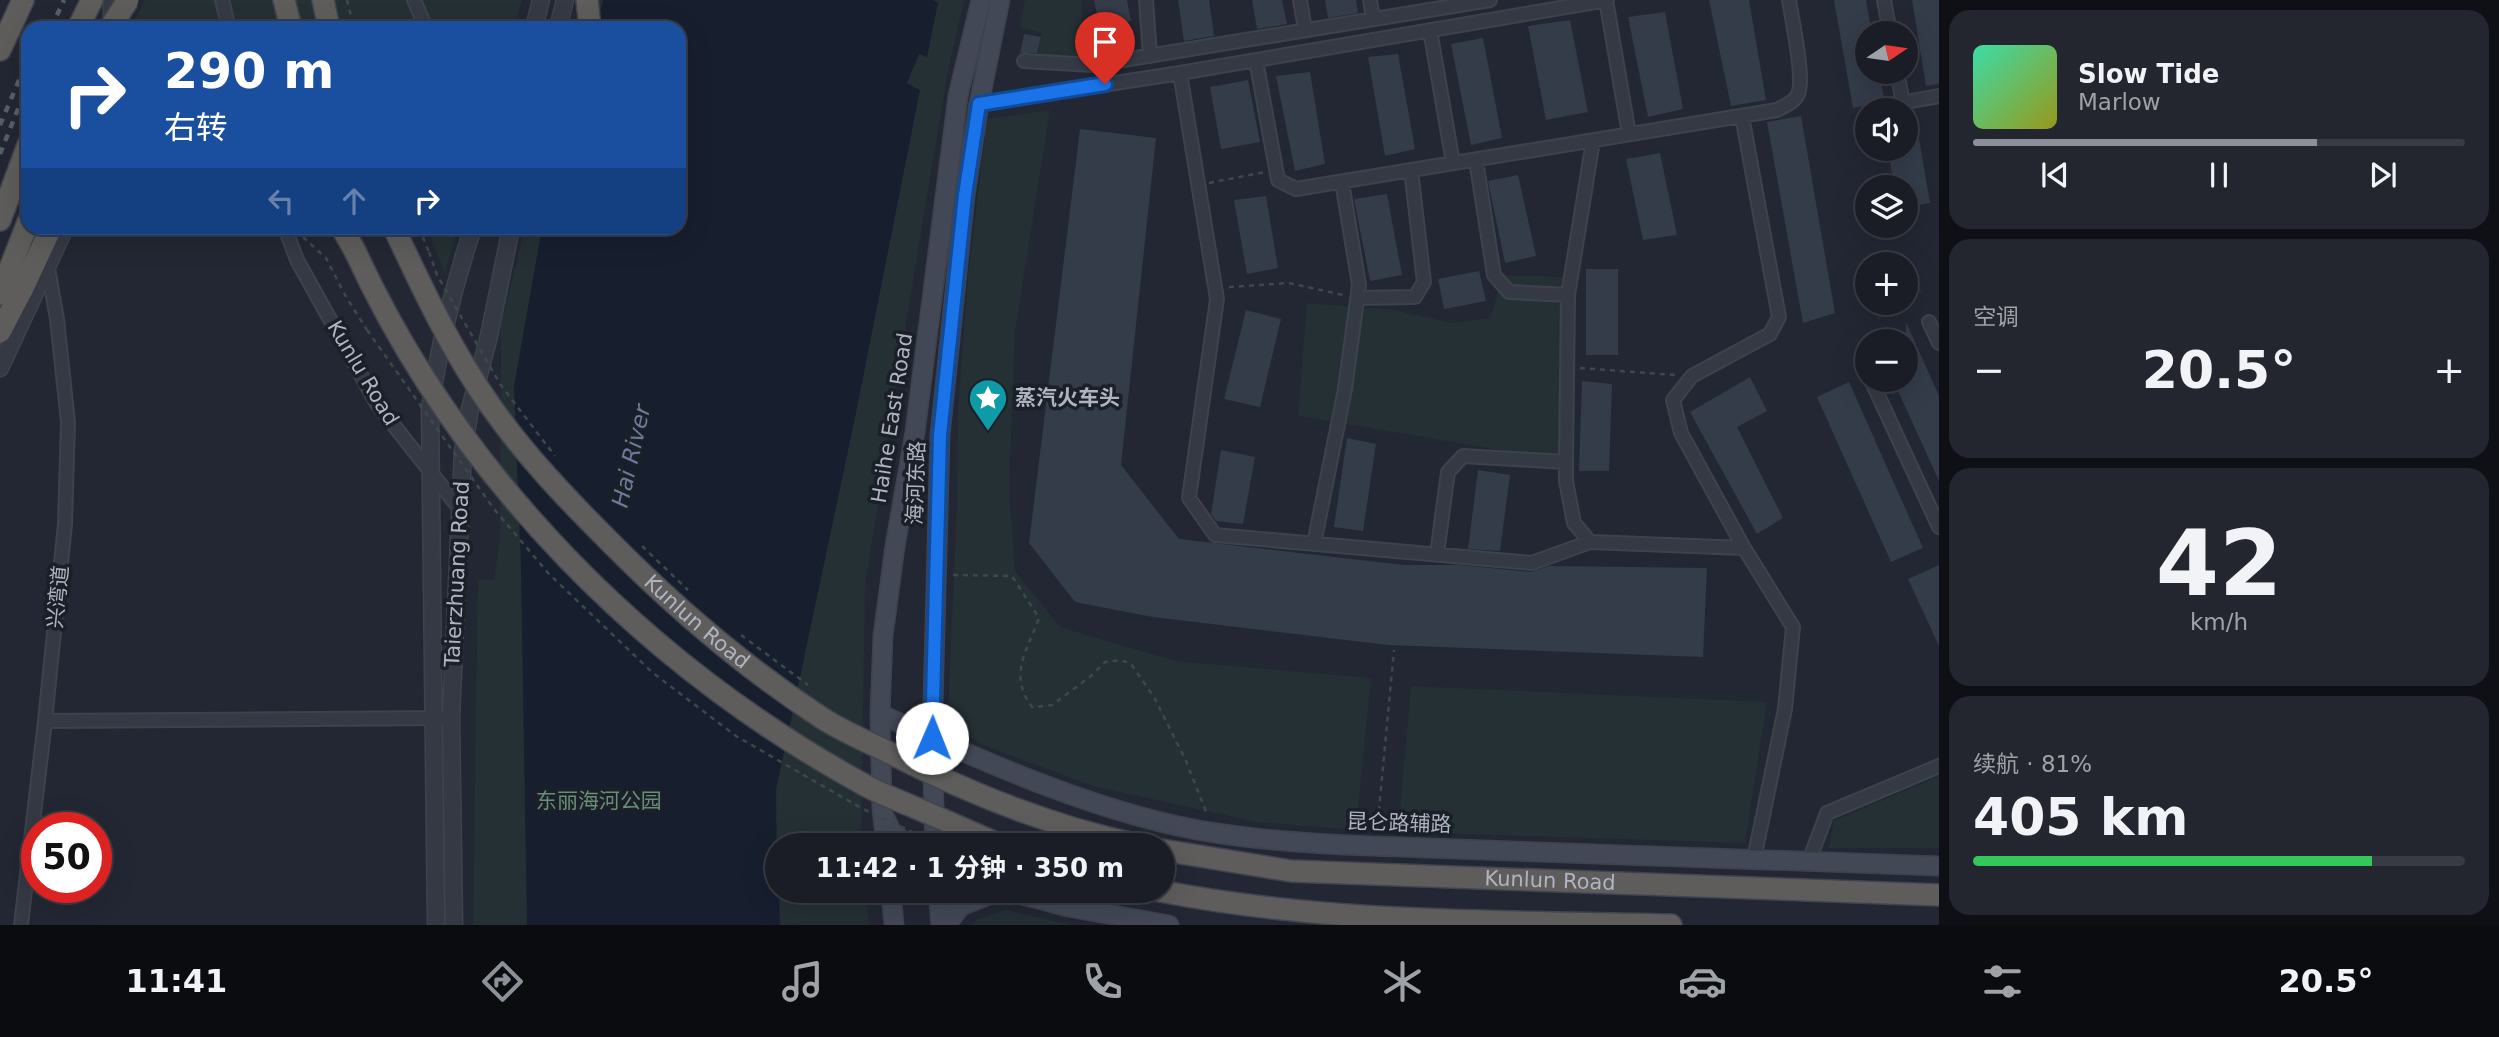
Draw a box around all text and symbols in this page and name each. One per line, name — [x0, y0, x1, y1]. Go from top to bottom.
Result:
pin — [1075, 12.0, 1135, 84]
north arrow — [1855, 21, 1918, 84]
map controls — [1855, 21, 1918, 392]
icon: arrive — [1086, 23, 1124, 61]
text: 290 m — [164, 43, 334, 100]
icon: right — [49, 49, 140, 140]
text: Slow Tide — [2078, 59, 2219, 89]
text: Marlow — [2078, 89, 2161, 115]
button: sound — [1855, 98, 1918, 161]
text: 右转 — [164, 109, 228, 147]
icon: previous — [2036, 156, 2074, 194]
icon: pause — [2200, 156, 2238, 194]
icon: next — [2364, 156, 2402, 194]
button: layers — [1855, 175, 1918, 238]
icon: left — [262, 182, 300, 220]
icon: ahead — [335, 182, 373, 220]
icon: right — [408, 182, 446, 220]
button: + — [1855, 252, 1918, 315]
text: 空调 — [1973, 304, 2019, 330]
street label: Kunlu Road — [322, 316, 404, 430]
button: − — [1855, 329, 1918, 392]
street label: Haihe East Road — [867, 331, 917, 505]
text: 20.5° — [2142, 340, 2296, 400]
text: − — [1973, 348, 2005, 392]
text: + — [2433, 348, 2465, 392]
place icon: 蒸汽火车头 — [967, 377, 1009, 432]
place label: 蒸汽火车头 — [1015, 386, 1120, 410]
water label: Hai River — [607, 401, 656, 510]
street label: 海河东路 — [903, 441, 929, 525]
street label: Taierzhuang Road — [440, 480, 474, 669]
text: 42 — [2156, 511, 2282, 616]
street label: 兴湾道 — [43, 564, 73, 630]
street label: Kunlun Road — [639, 570, 754, 674]
text: km/h — [2190, 609, 2248, 635]
position arrow — [895, 701, 969, 775]
text: 续航 · 81% — [1973, 751, 2092, 777]
text: 405 km — [1973, 787, 2188, 847]
park label: 东丽海河公园 — [536, 789, 662, 813]
street label: 昆仑路辅路 — [1346, 809, 1452, 837]
speed limit sign: 50 — [21, 812, 112, 903]
text: 11:42 · 1 分钟 · 350 m — [816, 853, 1124, 883]
street label: Kunlun Road — [1484, 866, 1616, 895]
icon: directions — [478, 957, 527, 1006]
icon: music — [778, 957, 827, 1006]
icon: phone — [1078, 957, 1127, 1006]
icon: climate — [1378, 957, 1427, 1006]
icon: car — [1678, 957, 1727, 1006]
icon: filters — [1978, 957, 2027, 1006]
text: 11:41 — [126, 962, 227, 1000]
text: 20.5° — [2278, 962, 2373, 1000]

